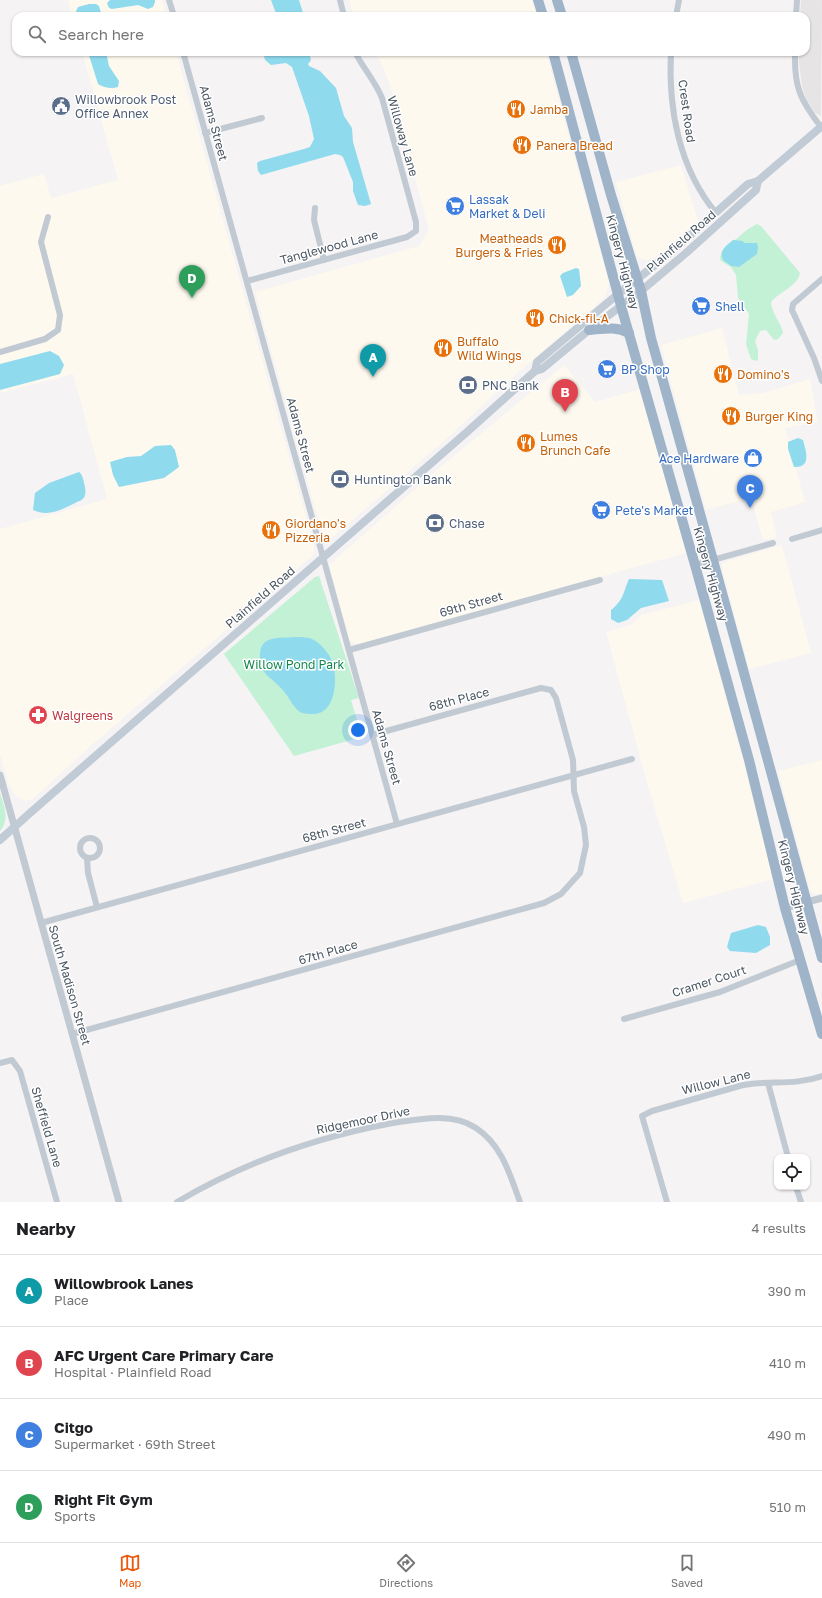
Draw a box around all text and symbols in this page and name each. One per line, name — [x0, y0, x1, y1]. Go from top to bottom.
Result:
search box — [12, 12, 810, 56]
icon: search — [26, 23, 48, 45]
text: Search here — [58, 25, 144, 43]
street label: Crest Road — [675, 79, 699, 143]
street label: Adams Street — [197, 84, 231, 163]
place label: Willowbrook Post Office Annex — [75, 92, 177, 121]
street label: Willoway Lane — [384, 94, 422, 178]
public building icon: Willowbrook Post Office Annex — [50, 95, 72, 117]
restaurant icon: Jamba — [505, 98, 527, 120]
place label: Jamba — [530, 102, 568, 117]
restaurant icon: Panera Bread — [511, 134, 533, 156]
place label: Panera Bread — [536, 138, 613, 153]
place label: Lassak Market & Deli — [469, 192, 546, 221]
supermarket icon: Lassak Market & Deli — [444, 195, 466, 217]
street label: Plainfield Road — [643, 207, 719, 275]
street label: Kingery Highway — [603, 213, 643, 311]
street label: Tanglewood Lane — [278, 227, 380, 267]
place label: Meatheads Burgers & Fries — [455, 231, 543, 260]
restaurant icon: Meatheads Burgers & Fries — [546, 234, 568, 256]
pin: D — [179, 265, 205, 298]
supermarket icon: Shell — [690, 295, 712, 317]
place label: Shell — [715, 299, 745, 314]
restaurant icon: Chick-fil-A — [524, 307, 546, 329]
place label: Chick-fil-A — [549, 311, 609, 326]
place label: Buffalo Wild Wings — [457, 334, 522, 363]
restaurant icon: Buffalo Wild Wings — [432, 337, 454, 359]
pin: A — [360, 344, 386, 377]
supermarket icon: BP Shop — [596, 358, 618, 380]
place label: BP Shop — [621, 362, 670, 377]
restaurant icon: Domino's — [712, 363, 734, 385]
place label: Domino's — [737, 367, 790, 382]
bank icon: PNC Bank — [457, 374, 479, 396]
place label: PNC Bank — [482, 378, 539, 393]
pin: B — [552, 379, 578, 412]
street label: Adams Street — [284, 396, 318, 475]
restaurant icon: Burger King — [720, 405, 742, 427]
place label: Burger King — [745, 409, 813, 424]
place label: Lumes Brunch Cafe — [540, 429, 610, 458]
restaurant icon: Lumes Brunch Cafe — [515, 432, 537, 454]
shop icon: Ace Hardware — [742, 447, 764, 469]
place label: Ace Hardware — [659, 451, 739, 466]
bank icon: Huntington Bank — [329, 468, 351, 490]
place label: Huntington Bank — [354, 472, 452, 487]
pin: C — [737, 475, 763, 508]
supermarket icon: Pete's Market — [590, 499, 612, 521]
place label: Pete's Market — [615, 503, 694, 518]
bank icon: Chase — [424, 512, 446, 534]
place label: Giordano's Pizzeria — [285, 516, 346, 545]
place label: Chase — [449, 516, 485, 531]
restaurant icon: Giordano's Pizzeria — [260, 519, 282, 541]
street label: Kingery Highway — [690, 525, 732, 623]
street label: Plainfield Road — [222, 563, 298, 631]
street label: 69th Street — [438, 588, 505, 620]
park label: Willow Pond Park — [244, 657, 345, 672]
street label: 68th Place — [427, 684, 491, 714]
pharmacy icon: Walgreens — [27, 704, 49, 726]
place label: Walgreens — [52, 708, 113, 723]
street label: Adams Street — [369, 708, 405, 787]
your location — [348, 720, 368, 740]
street label: 68th Street — [301, 814, 368, 846]
street label: Kingery Highway — [775, 838, 813, 936]
street label: South Madison Street — [46, 923, 94, 1047]
street label: 67th Place — [297, 936, 359, 968]
street label: Cramer Court — [670, 962, 748, 1000]
street label: Willow Lane — [680, 1066, 752, 1098]
street label: Sheffield Lane — [28, 1085, 66, 1169]
street label: Ridgemoor Drive — [315, 1103, 411, 1137]
map controls — [774, 1154, 810, 1190]
button: locate — [774, 1154, 810, 1190]
text: Nearby — [16, 1218, 76, 1239]
text: 4 results — [752, 1220, 806, 1236]
text: Willowbrook Lanes — [54, 1274, 194, 1292]
text: A — [24, 1283, 34, 1299]
text: 390 m — [768, 1283, 806, 1299]
text: Place — [54, 1292, 89, 1308]
text: AFC Urgent Care Primary Care — [54, 1346, 274, 1364]
text: B — [24, 1355, 34, 1371]
text: 410 m — [769, 1355, 806, 1371]
text: Hospital · Plainfield Road — [54, 1364, 212, 1380]
text: Citgo — [54, 1418, 93, 1436]
text: C — [24, 1427, 34, 1443]
text: 490 m — [767, 1427, 806, 1443]
text: Supermarket · 69th Street — [54, 1436, 216, 1452]
text: Right Fit Gym — [54, 1490, 153, 1508]
text: D — [24, 1499, 34, 1515]
text: 510 m — [769, 1499, 806, 1515]
text: Sports — [54, 1508, 96, 1524]
tab: Map — [119, 1552, 141, 1589]
tab: Directions — [379, 1552, 433, 1589]
tab: Saved — [671, 1552, 703, 1589]

